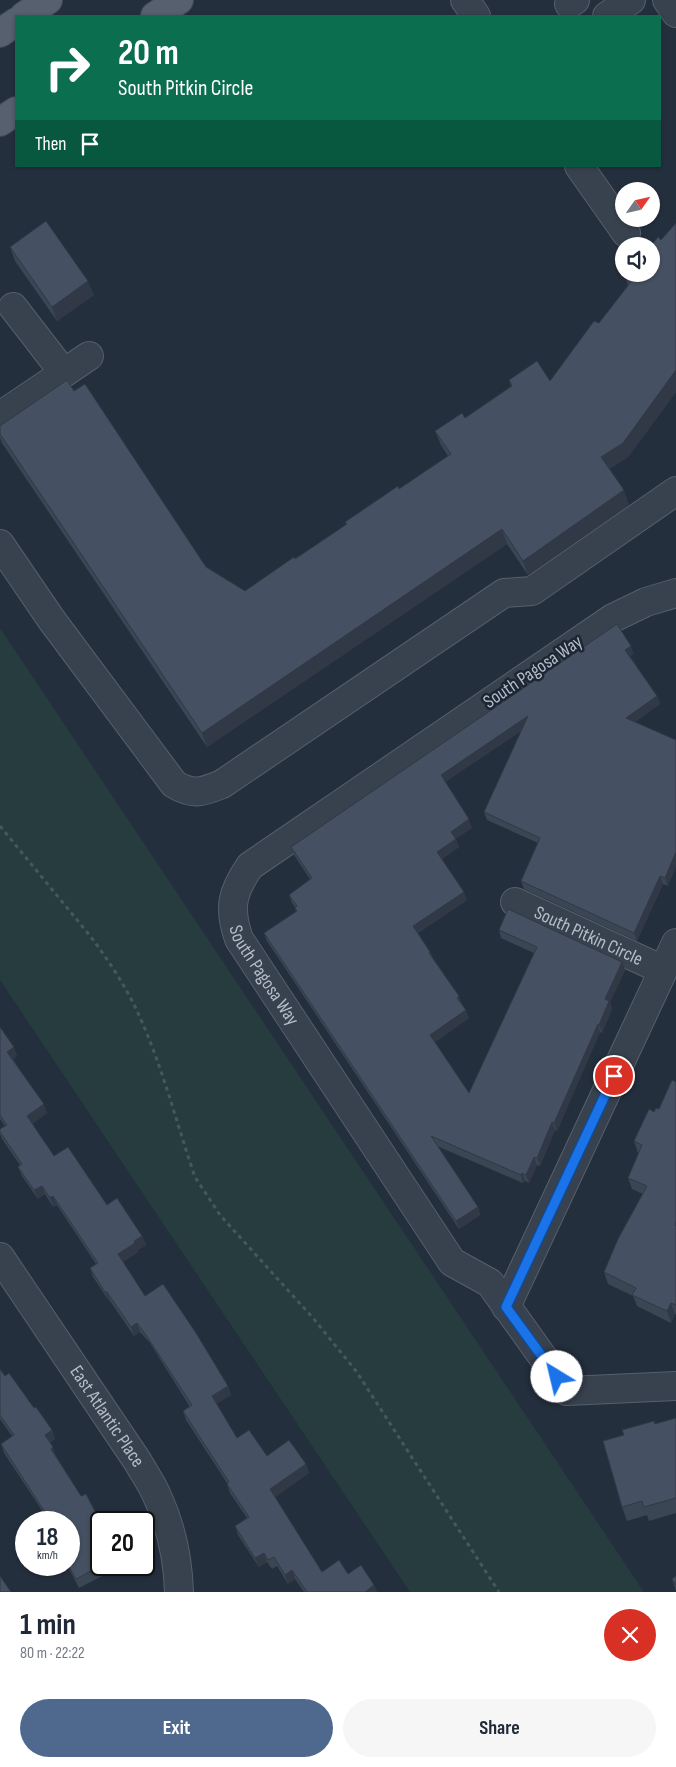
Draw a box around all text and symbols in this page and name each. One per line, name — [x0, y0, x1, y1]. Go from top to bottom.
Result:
text: 20 m — [118, 32, 179, 75]
icon: right — [35, 35, 100, 100]
text: South Pitkin Circle — [118, 75, 253, 102]
icon: arrive — [76, 130, 104, 158]
text: Then — [35, 133, 66, 156]
north arrow — [615, 182, 660, 228]
map controls — [615, 182, 660, 282]
button: sound — [615, 237, 660, 282]
street label: South Pagosa Way — [479, 630, 588, 714]
street label: South Pitkin Circle — [531, 901, 647, 971]
street label: South Pagosa Way — [224, 923, 305, 1030]
pin — [593, 1055, 635, 1097]
icon: arrive — [600, 1062, 628, 1090]
position arrow — [530, 1350, 582, 1402]
street label: East Atlantic Place — [65, 1361, 150, 1472]
speed limit sign: 20 — [90, 1511, 155, 1576]
text: 18 — [37, 1522, 58, 1553]
text: km/h — [37, 1548, 58, 1563]
text: 1 min — [20, 1607, 76, 1643]
button: close — [604, 1609, 656, 1661]
text: 80 m · 22:22 — [20, 1644, 85, 1663]
button: Exit — [20, 1699, 333, 1757]
button: Share — [343, 1699, 656, 1757]

